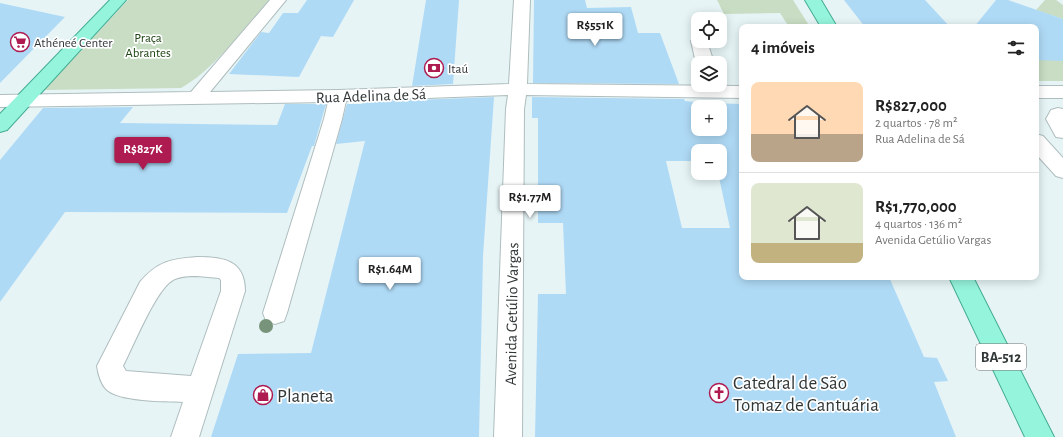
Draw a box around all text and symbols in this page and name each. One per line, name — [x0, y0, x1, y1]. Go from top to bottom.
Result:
map controls — [691, 12, 727, 180]
button: locate — [691, 12, 727, 48]
pin: R$551K — [562, 13, 628, 47]
text: R$551K — [576, 19, 614, 32]
supermarket icon: Athéneé Center — [9, 31, 31, 53]
park label: Praça Abrantes — [125, 32, 171, 60]
place label: Athéneé Center — [34, 37, 113, 50]
icon: filters — [1005, 37, 1027, 59]
text: 4 imóveis — [751, 39, 815, 56]
button: layers — [691, 56, 727, 92]
bank icon: Itaú — [423, 57, 445, 79]
place label: Itaú — [448, 63, 469, 76]
street label: Rua Adelina de Sá — [316, 86, 426, 106]
text: R$827,000 — [875, 97, 947, 114]
icon: home — [783, 98, 831, 146]
button: + — [691, 100, 727, 136]
text: 2 quartos · 78 m² — [875, 117, 958, 130]
text: Rua Adelina de Sá — [875, 133, 965, 146]
pin: R$827K — [110, 137, 176, 171]
text: R$827K — [123, 143, 163, 156]
button: − — [691, 144, 727, 180]
pin: R$1.77M — [493, 185, 567, 219]
text: R$1.77M — [509, 191, 551, 204]
text: R$1,770,000 — [875, 198, 957, 215]
icon: home — [783, 199, 831, 247]
text: 4 quartos · 136 m² — [875, 218, 962, 231]
text: Avenida Getúlio Vargas — [875, 234, 991, 247]
street label: Avenida Getúlio Vargas — [503, 242, 521, 386]
pin: R$1.64M — [353, 257, 427, 291]
text: R$1.64M — [368, 263, 412, 276]
road number: BA-512 — [976, 344, 1026, 370]
place label: Catedral de São Tomaz de Cantuária — [733, 374, 879, 415]
church icon: Catedral de São Tomaz de Cantuária — [708, 382, 730, 404]
shop icon: Planeta — [252, 384, 274, 406]
place label: Planeta — [277, 387, 334, 406]

